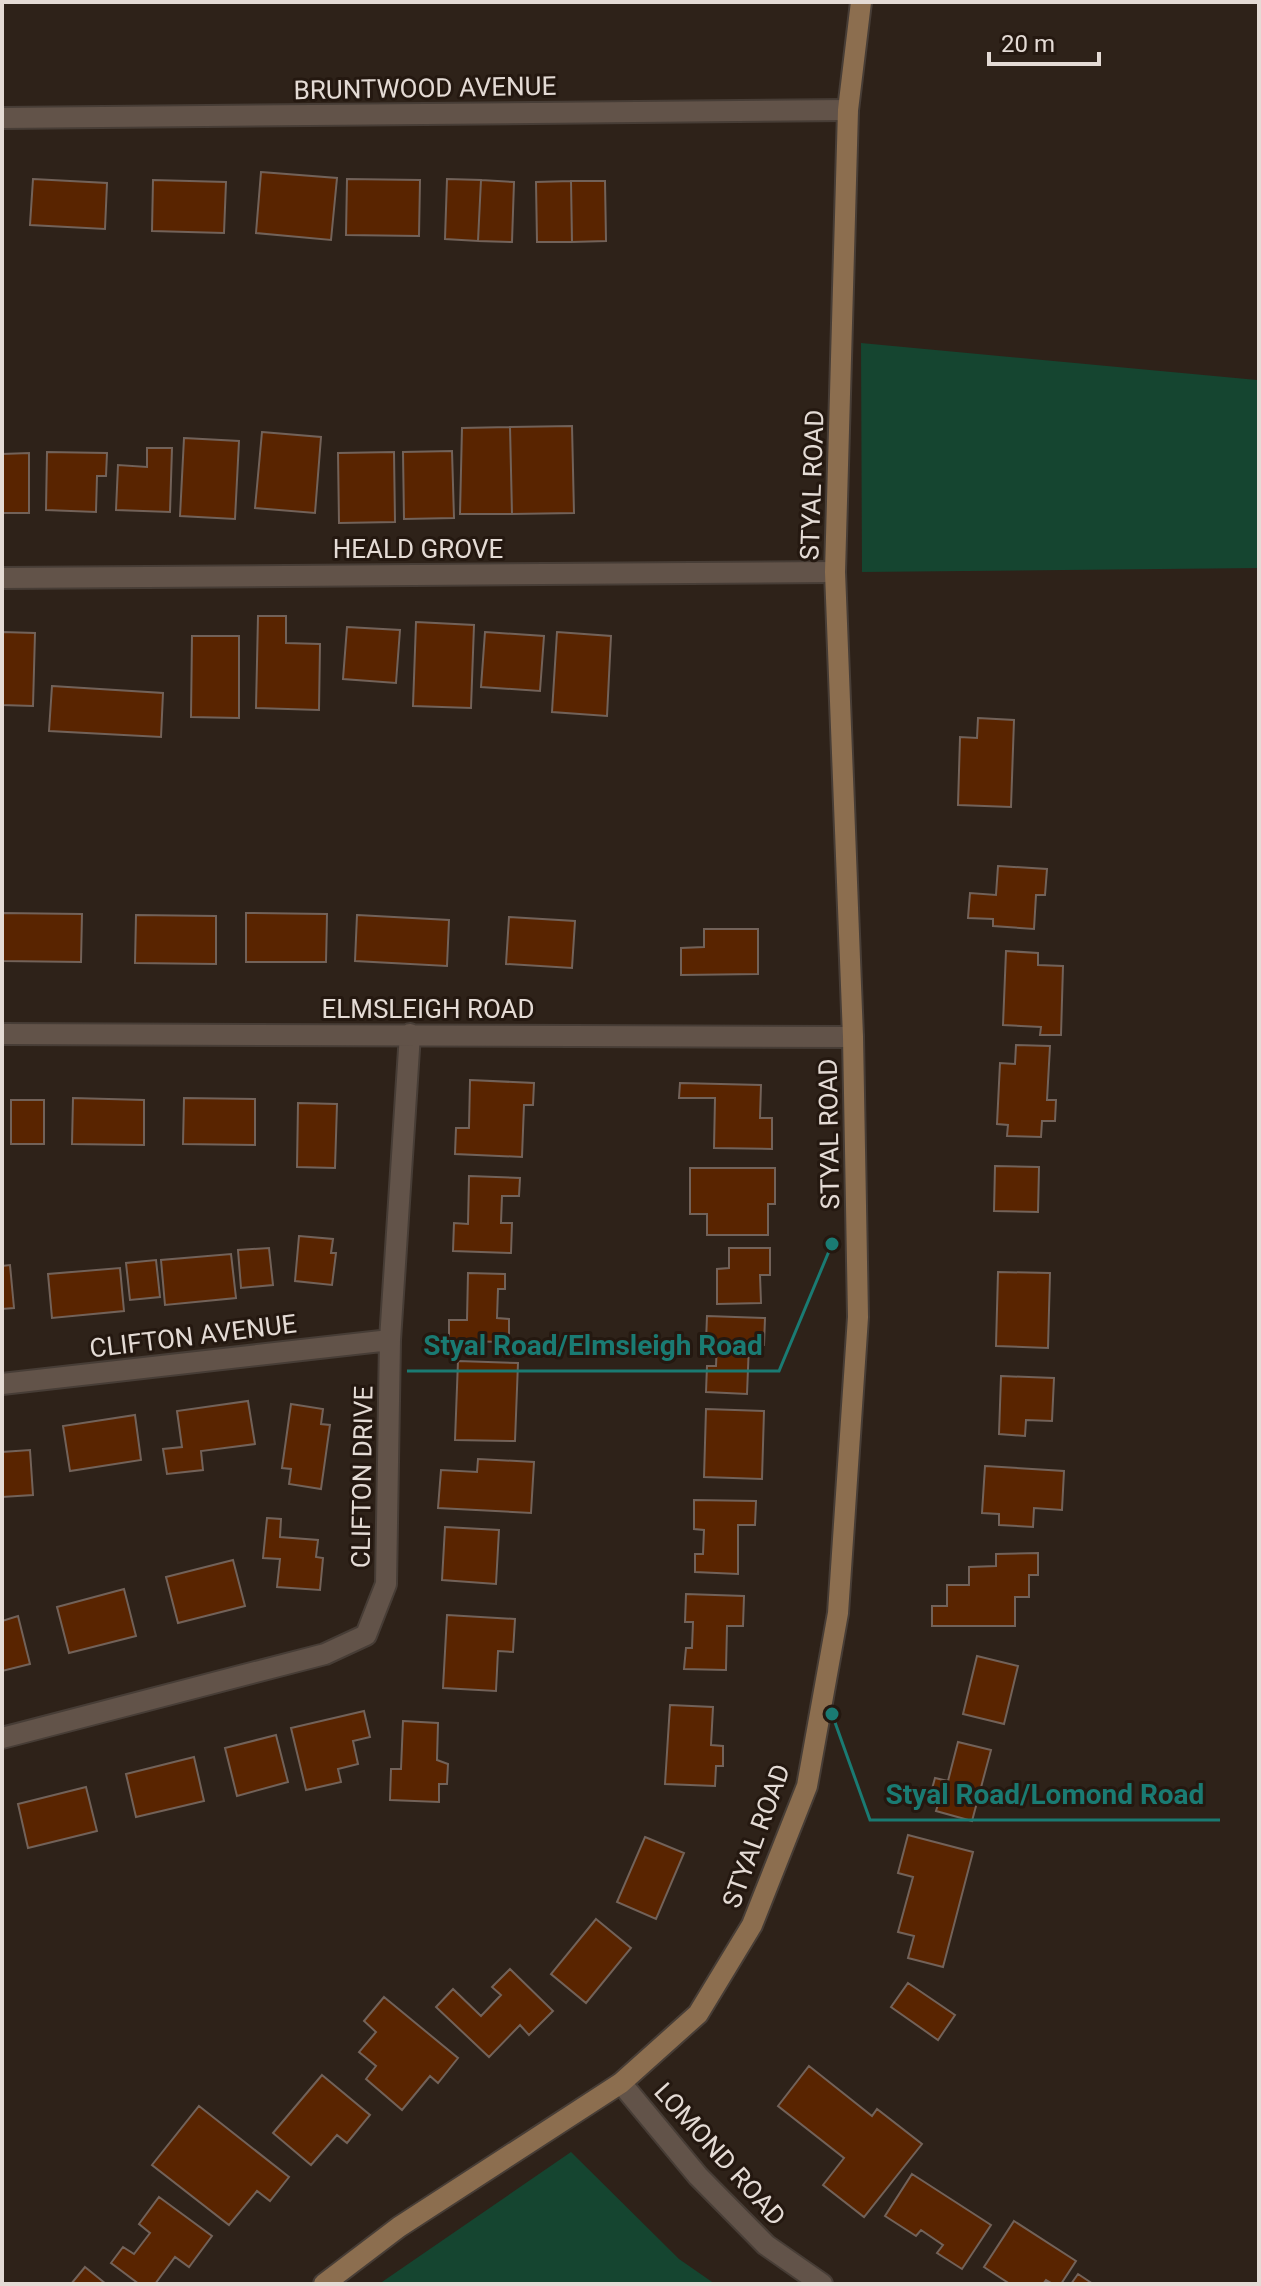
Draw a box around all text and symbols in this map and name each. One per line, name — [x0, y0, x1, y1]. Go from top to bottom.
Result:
scale bar — [989, 16, 1099, 66]
text: 20 m — [1001, 30, 1055, 58]
street label: BRUNTWOOD AVENUE — [293, 71, 557, 105]
street label: STYAL ROAD — [794, 409, 830, 561]
street label: HEALD GROVE — [333, 534, 503, 564]
street label: ELMSLEIGH ROAD — [321, 994, 535, 1024]
street label: STYAL ROAD — [813, 1058, 845, 1210]
street label: CLIFTON AVENUE — [88, 1308, 298, 1364]
callout: Styal Road/Elmsleigh Road — [407, 1319, 779, 1371]
text: Styal Road/Elmsleigh Road — [423, 1329, 763, 1362]
street label: CLIFTON DRIVE — [345, 1386, 379, 1568]
street label: STYAL ROAD — [716, 1760, 796, 1912]
callout: Styal Road/Lomond Road — [870, 1768, 1220, 1820]
text: Styal Road/Lomond Road — [886, 1778, 1204, 1811]
street label: LOMOND ROAD — [648, 2077, 792, 2231]

